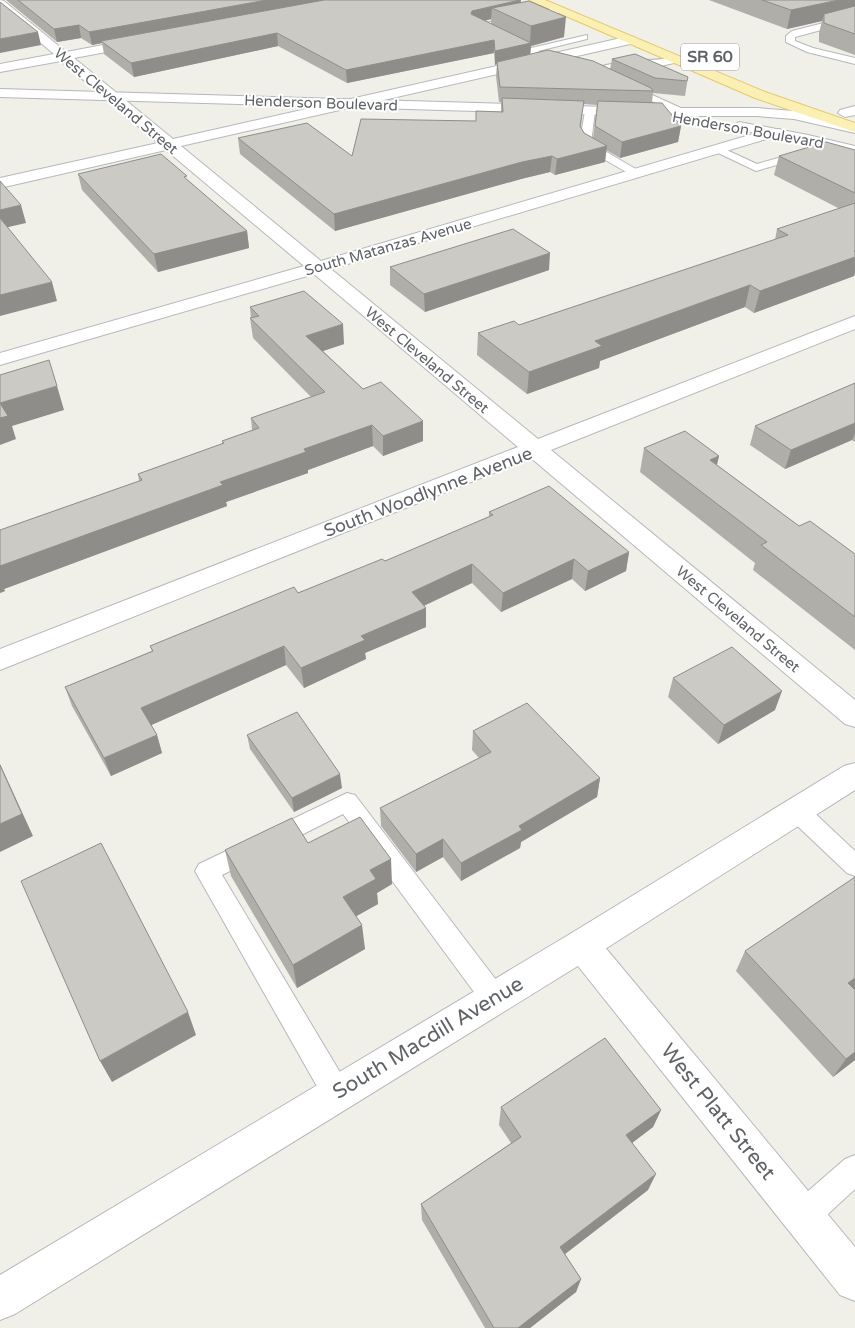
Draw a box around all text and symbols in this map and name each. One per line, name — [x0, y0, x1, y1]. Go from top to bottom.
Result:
street label: West Cleveland Street — [50, 44, 182, 158]
road number: SR 60 — [681, 44, 739, 70]
street label: Henderson Boulevard — [244, 91, 398, 115]
street label: Henderson Boulevard — [671, 108, 825, 152]
street label: South Matanzas Avenue — [302, 215, 474, 279]
street label: West Cleveland Street — [361, 303, 493, 417]
street label: South Woodlynne Avenue — [321, 442, 535, 542]
street label: West Cleveland Street — [672, 562, 804, 676]
street label: South Macdill Avenue — [328, 971, 528, 1105]
street label: West Platt Street — [655, 1039, 781, 1185]

